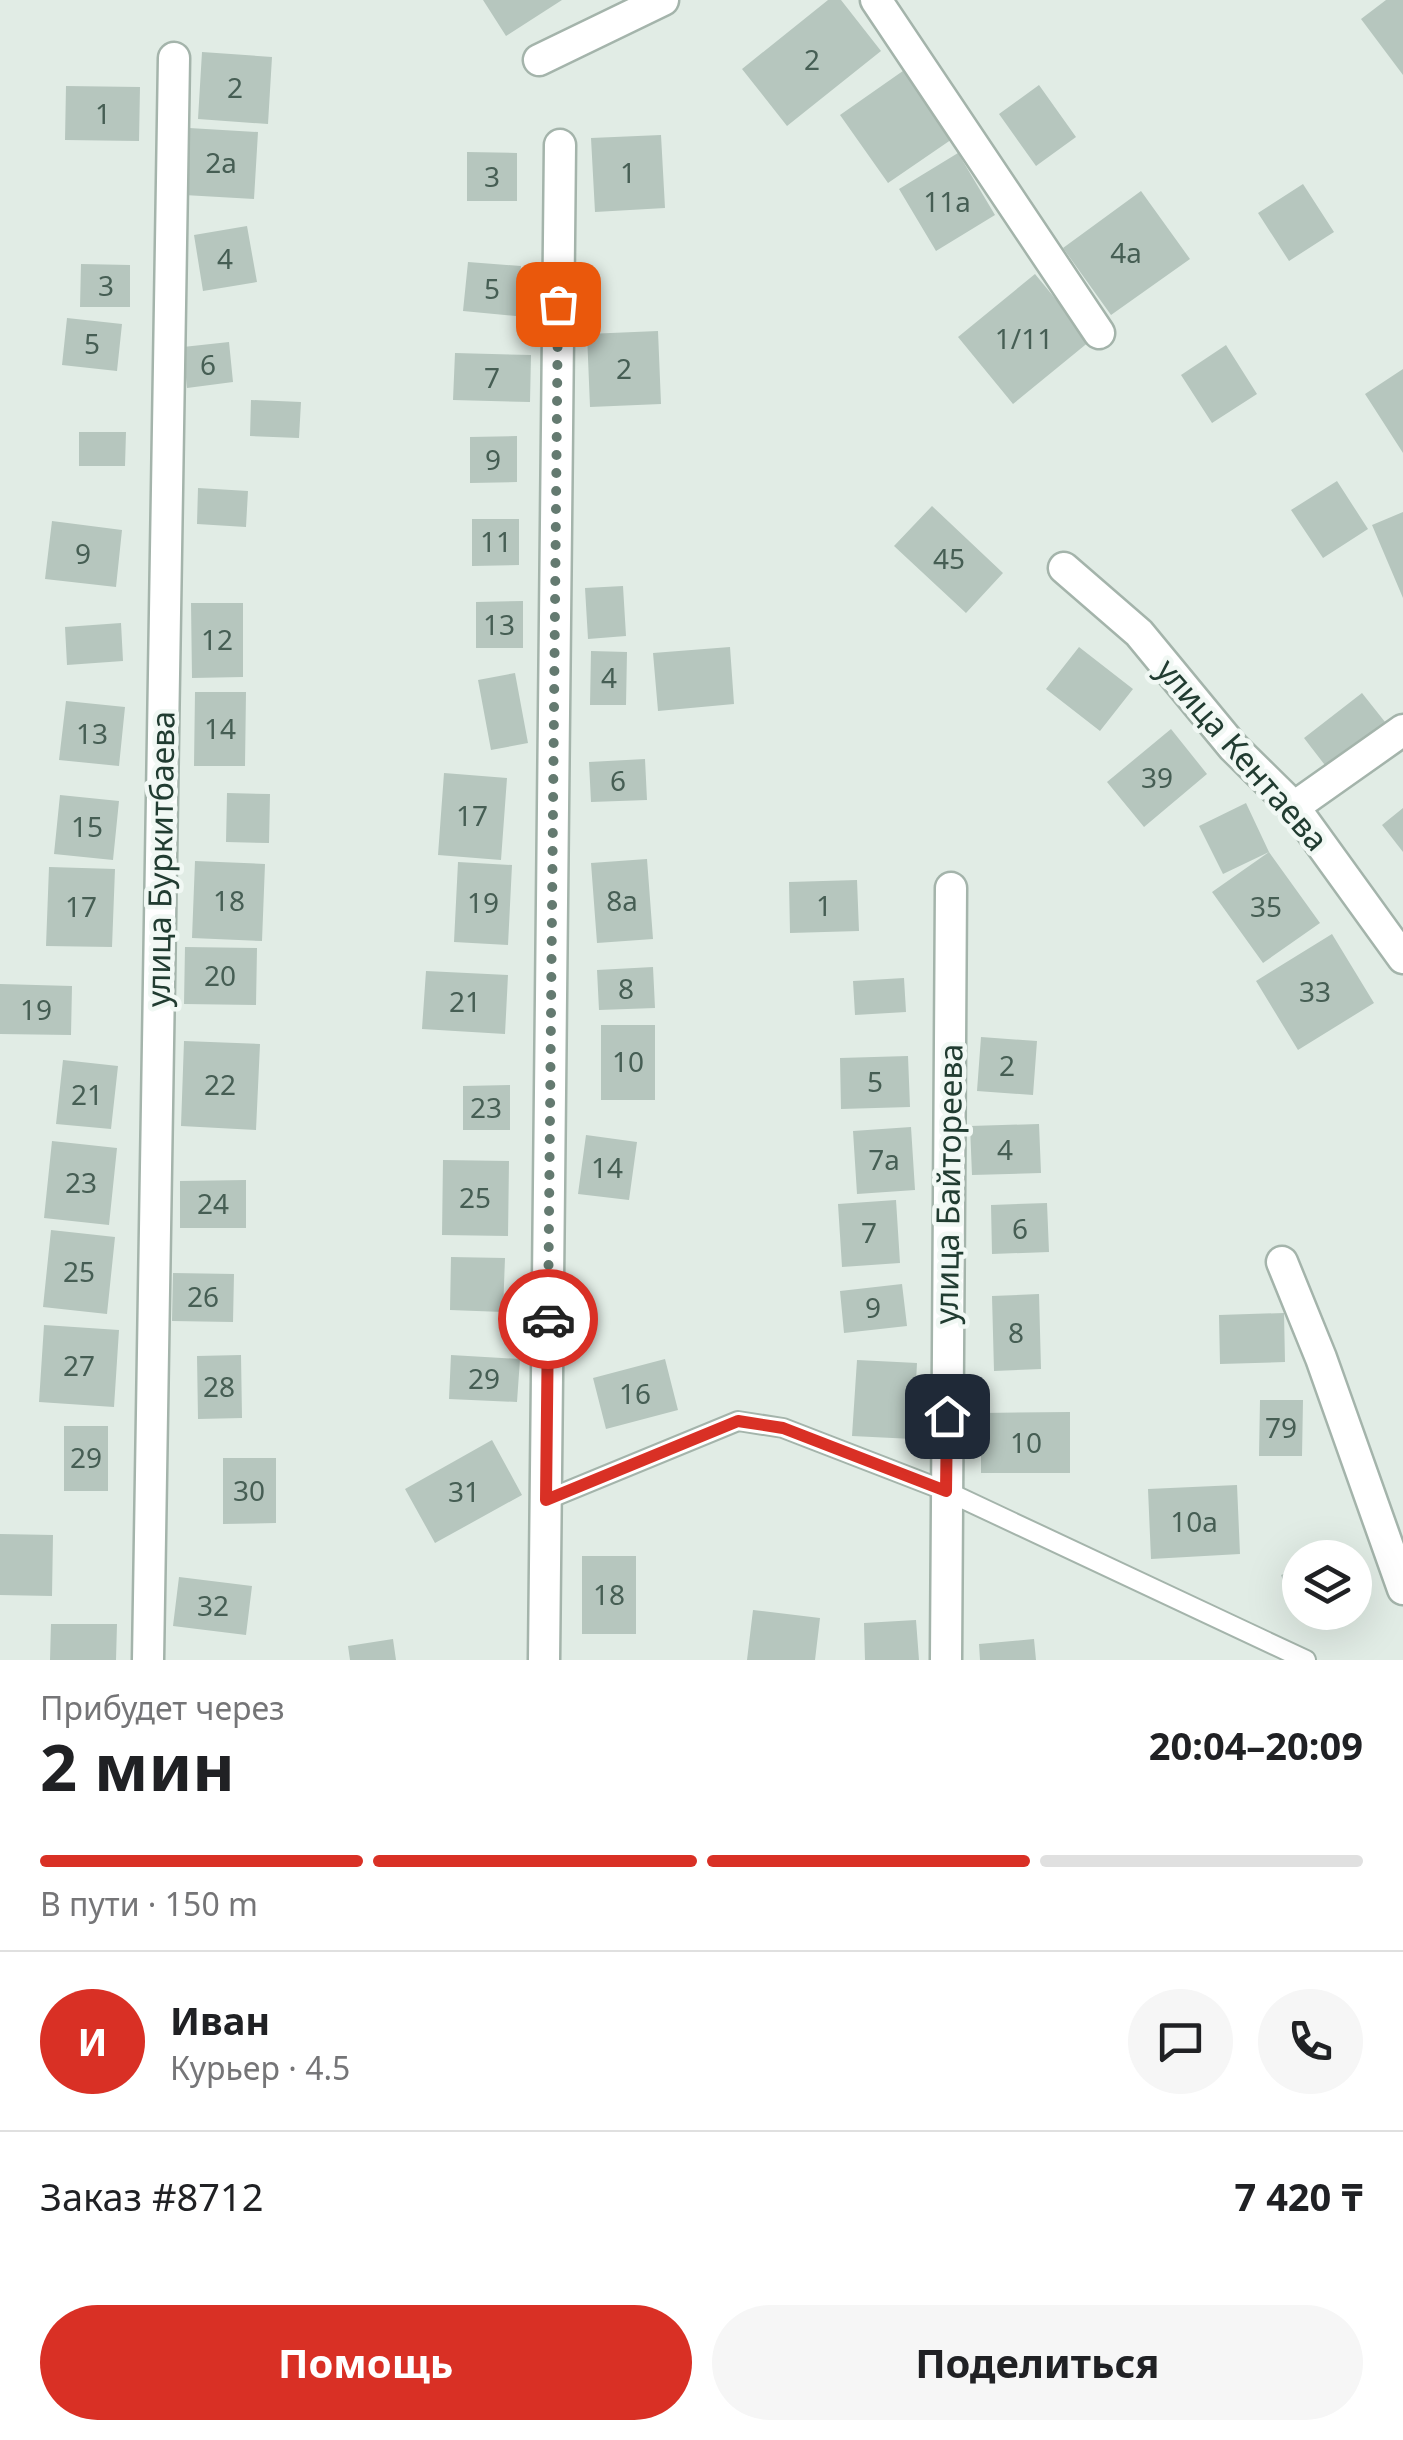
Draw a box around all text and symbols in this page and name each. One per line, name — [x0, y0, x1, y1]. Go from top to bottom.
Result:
house number: 2 — [804, 40, 820, 78]
house number: 2 — [227, 68, 243, 106]
house number: 1 — [95, 94, 111, 132]
house number: 2а — [205, 143, 237, 181]
house number: 1 — [620, 153, 636, 191]
house number: 3 — [484, 157, 500, 195]
house number: 11а — [923, 182, 971, 220]
house number: 4а — [1110, 233, 1142, 271]
house number: 4 — [217, 239, 233, 277]
pin — [516, 262, 601, 347]
house number: 3 — [98, 266, 114, 304]
house number: 5 — [484, 269, 500, 307]
icon: bag — [531, 277, 586, 332]
house number: 1/11 — [995, 319, 1053, 357]
house number: 5 — [84, 324, 100, 362]
house number: 6 — [200, 345, 216, 383]
house number: 2 — [616, 349, 632, 387]
house number: 7 — [484, 358, 500, 396]
house number: 9 — [485, 440, 501, 478]
house number: 11 — [480, 522, 512, 560]
house number: 9 — [75, 534, 91, 572]
house number: 45 — [933, 539, 965, 577]
house number: 13 — [483, 605, 515, 643]
house number: 12 — [201, 620, 233, 658]
street label: улица Кентаева — [1148, 649, 1339, 859]
house number: 4 — [601, 658, 617, 696]
house number: 14 — [204, 709, 236, 747]
street label: улица Буркитбаева — [135, 711, 184, 1007]
house number: 13 — [76, 714, 108, 752]
house number: 39 — [1141, 758, 1173, 796]
house number: 6 — [610, 761, 626, 799]
house number: 17 — [456, 796, 488, 834]
house number: 15 — [71, 807, 103, 845]
house number: 18 — [213, 881, 245, 919]
house number: 8а — [606, 881, 638, 919]
house number: 19 — [467, 883, 499, 921]
house number: 1 — [816, 886, 832, 924]
house number: 17 — [65, 887, 97, 925]
house number: 35 — [1250, 887, 1282, 925]
house number: 20 — [204, 956, 236, 994]
house number: 8 — [618, 969, 634, 1007]
house number: 33 — [1299, 972, 1331, 1010]
house number: 21 — [449, 982, 481, 1020]
house number: 19 — [20, 990, 52, 1028]
house number: 10 — [612, 1042, 644, 1080]
street label: улица Байтореева — [924, 1043, 971, 1325]
house number: 2 — [999, 1046, 1015, 1084]
house number: 5 — [867, 1062, 883, 1100]
house number: 22 — [204, 1065, 236, 1103]
house number: 21 — [71, 1075, 103, 1113]
house number: 23 — [470, 1088, 502, 1126]
house number: 4 — [997, 1130, 1013, 1168]
house number: 7а — [868, 1140, 900, 1178]
house number: 14 — [591, 1148, 623, 1186]
house number: 23 — [65, 1163, 97, 1201]
house number: 25 — [459, 1178, 491, 1216]
house number: 24 — [197, 1184, 229, 1222]
house number: 6 — [1012, 1209, 1028, 1247]
house number: 7 — [861, 1213, 877, 1251]
house number: 25 — [63, 1252, 95, 1290]
courier — [498, 1269, 598, 1369]
house number: 26 — [187, 1277, 219, 1315]
house number: 9 — [865, 1288, 881, 1326]
icon: car — [521, 1292, 576, 1347]
house number: 8 — [1008, 1313, 1024, 1351]
house number: 27 — [63, 1346, 95, 1384]
house number: 29 — [468, 1359, 500, 1397]
house number: 28 — [203, 1367, 235, 1405]
house number: 16 — [619, 1374, 651, 1412]
pin — [905, 1374, 990, 1459]
icon: home — [920, 1389, 975, 1444]
house number: 79 — [1265, 1408, 1297, 1446]
house number: 10 — [1010, 1423, 1042, 1461]
house number: 29 — [70, 1438, 102, 1476]
house number: 30 — [233, 1471, 265, 1509]
house number: 31 — [448, 1472, 480, 1510]
house number: 10а — [1170, 1502, 1218, 1540]
map controls — [1282, 1540, 1372, 1630]
button: layers — [1282, 1540, 1372, 1630]
house number: 18 — [593, 1575, 625, 1613]
house number: 32 — [197, 1586, 229, 1624]
text: Прибудет через — [40, 1686, 285, 1729]
text: 20:04–20:09 — [1149, 1719, 1363, 1771]
text: 2 мин — [40, 1722, 235, 1810]
text: В пути · 150 m — [40, 1882, 258, 1925]
button: chat — [1128, 1989, 1233, 2094]
button: phone — [1258, 1989, 1363, 2094]
text: Иван — [170, 1994, 270, 2046]
text: И — [77, 2015, 108, 2067]
text: Курьер · 4.5 — [170, 2046, 350, 2089]
text: Заказ #8712 — [40, 2170, 264, 2222]
text: 7 420 ₸ — [1235, 2170, 1363, 2222]
button: Помощь — [40, 2305, 692, 2420]
button: Поделиться — [712, 2305, 1363, 2420]

